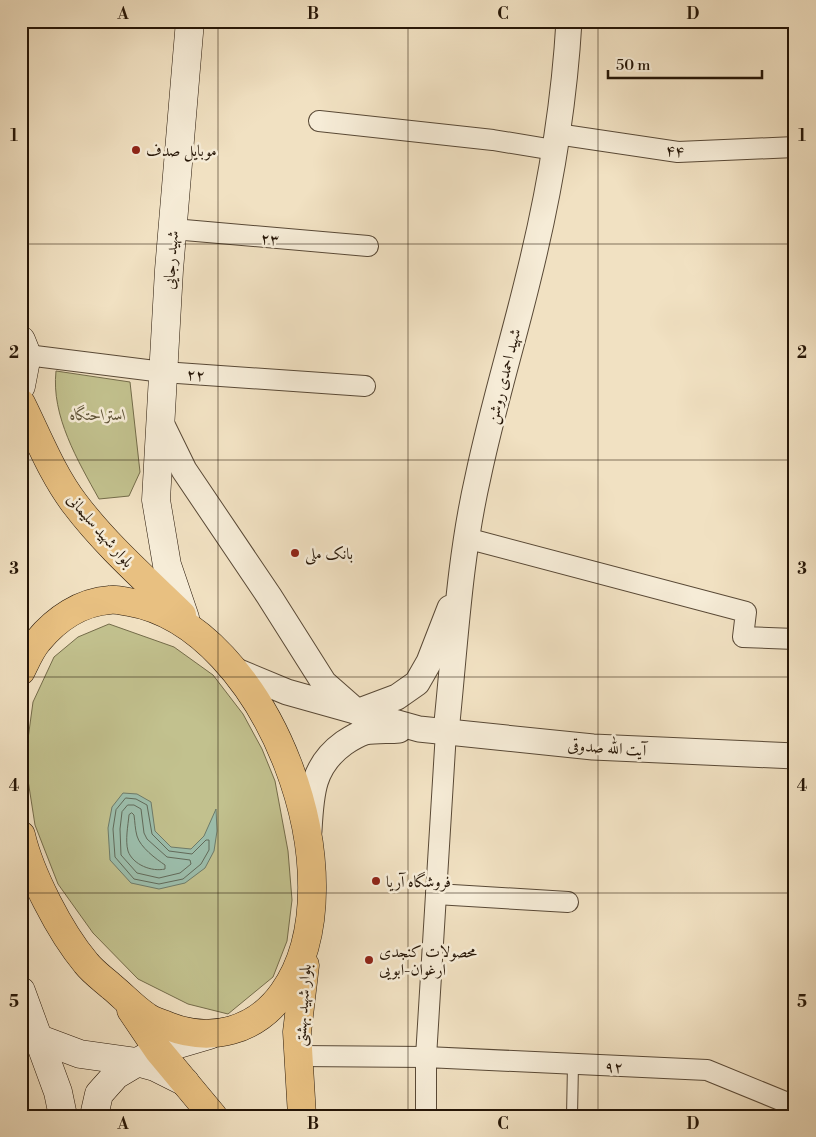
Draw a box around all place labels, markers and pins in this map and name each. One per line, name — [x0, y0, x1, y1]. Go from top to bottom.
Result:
place label: موبایل صدف — [146, 141, 217, 162]
marker: موبایل صدف — [130, 144, 142, 156]
place label: بانک ملی — [305, 544, 353, 565]
marker: بانک ملی — [289, 547, 301, 559]
place label: فروشگاه آریا — [386, 871, 451, 892]
marker: فروشگاه آریا — [370, 875, 382, 887]
place label: محصولات کنجدی ارغوان-ابویی — [379, 942, 477, 980]
marker: محصولات کنجدی ارغوان-ابویی — [363, 954, 375, 966]

